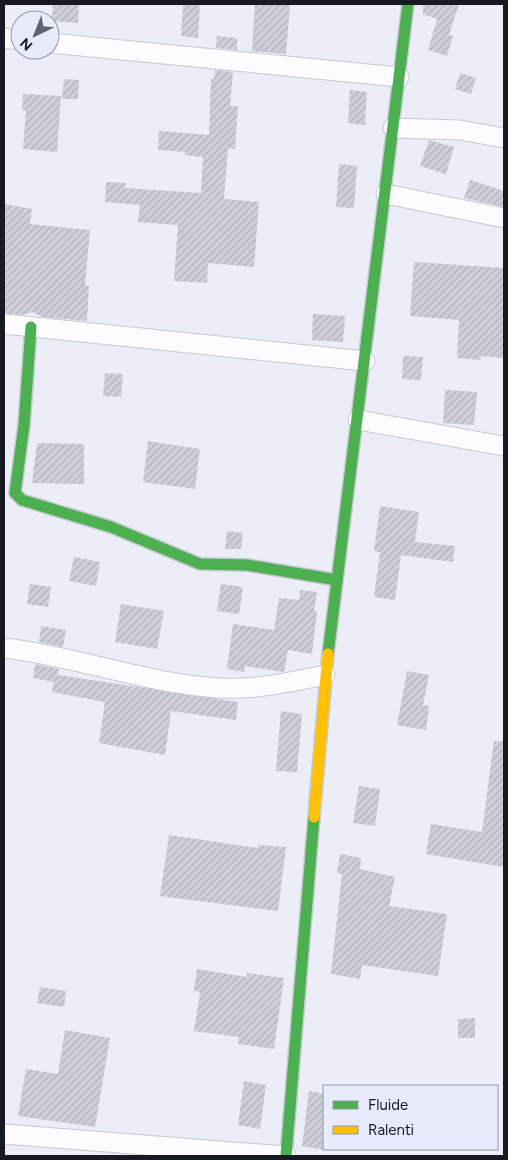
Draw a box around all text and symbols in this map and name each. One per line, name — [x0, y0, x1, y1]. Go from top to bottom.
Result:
north arrow — [10, 10, 60, 60]
text: N — [17, 34, 36, 54]
legend — [323, 1085, 498, 1150]
text: Fluide — [368, 1096, 408, 1114]
text: Ralenti — [368, 1121, 414, 1139]

